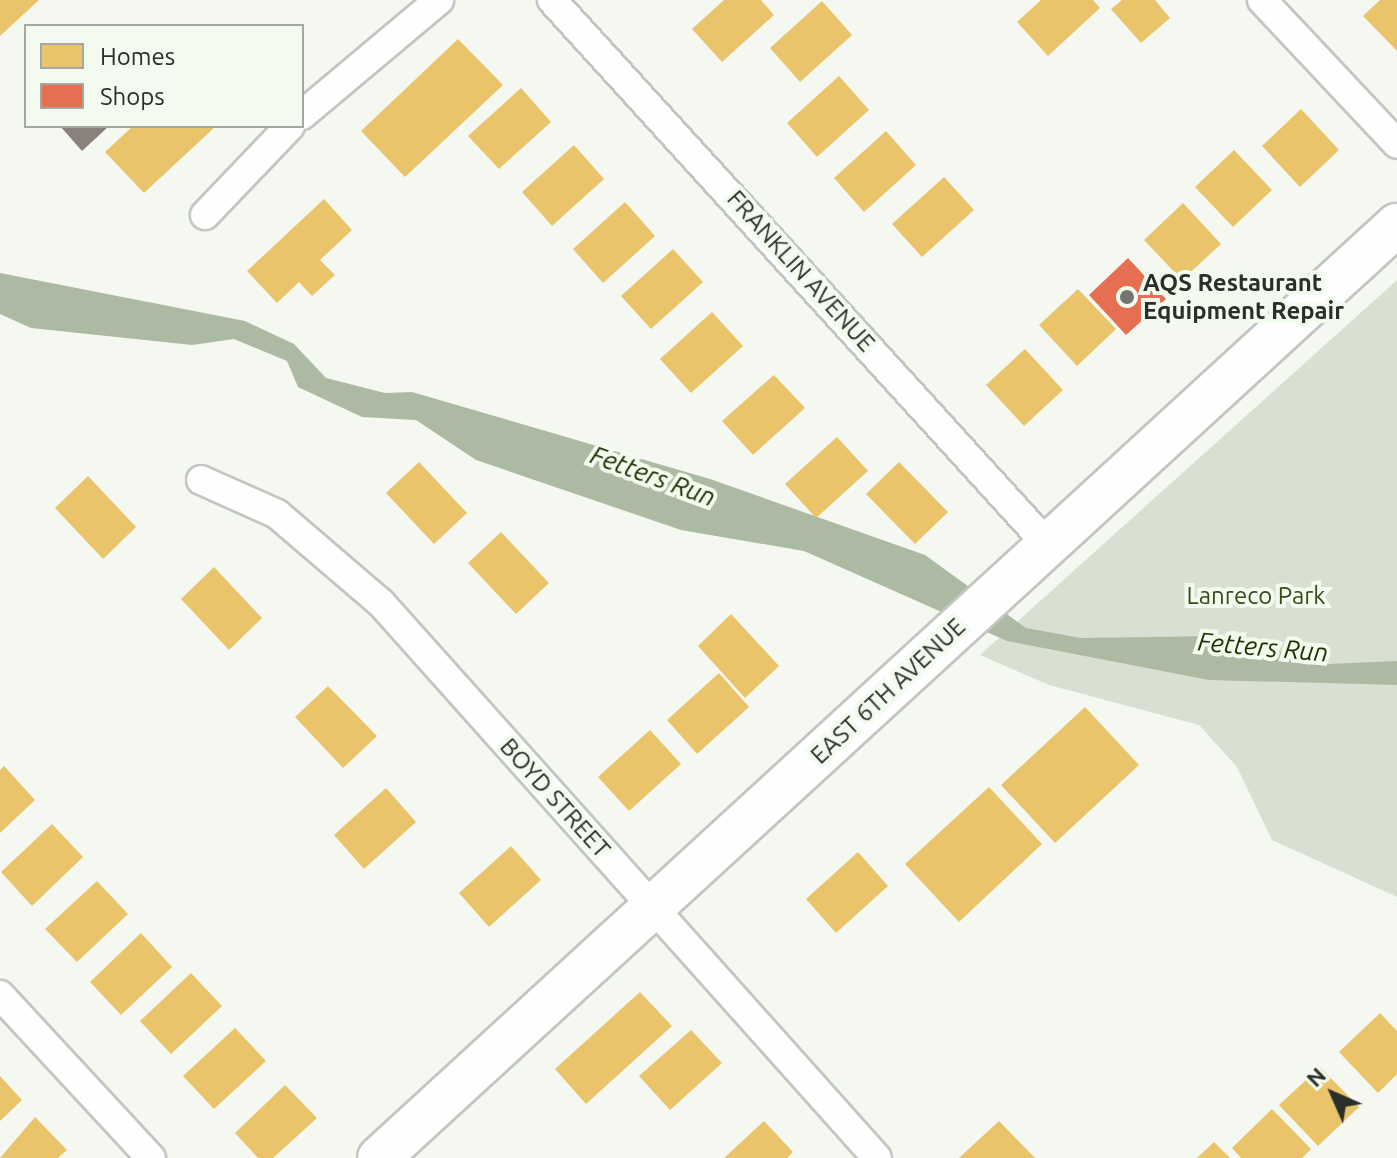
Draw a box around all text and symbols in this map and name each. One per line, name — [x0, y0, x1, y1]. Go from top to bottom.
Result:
legend — [24, 24, 304, 128]
text: Homes — [100, 43, 175, 70]
text: Shops — [100, 83, 165, 110]
street label: FRANKLIN AVENUE — [721, 185, 881, 357]
place label: AQS Restaurant Equipment Repair — [1143, 269, 1344, 325]
marker: AQS Restaurant Equipment Repair — [1118, 288, 1136, 306]
water label: Fetters Run — [586, 439, 720, 513]
park label: Lanreco Park — [1187, 582, 1325, 610]
street label: EAST 6TH AVENUE — [805, 612, 971, 770]
water label: Fetters Run — [1196, 626, 1330, 668]
street label: BOYD STREET — [494, 732, 616, 864]
north arrow — [1293, 1054, 1373, 1134]
text: N — [1301, 1062, 1330, 1091]

